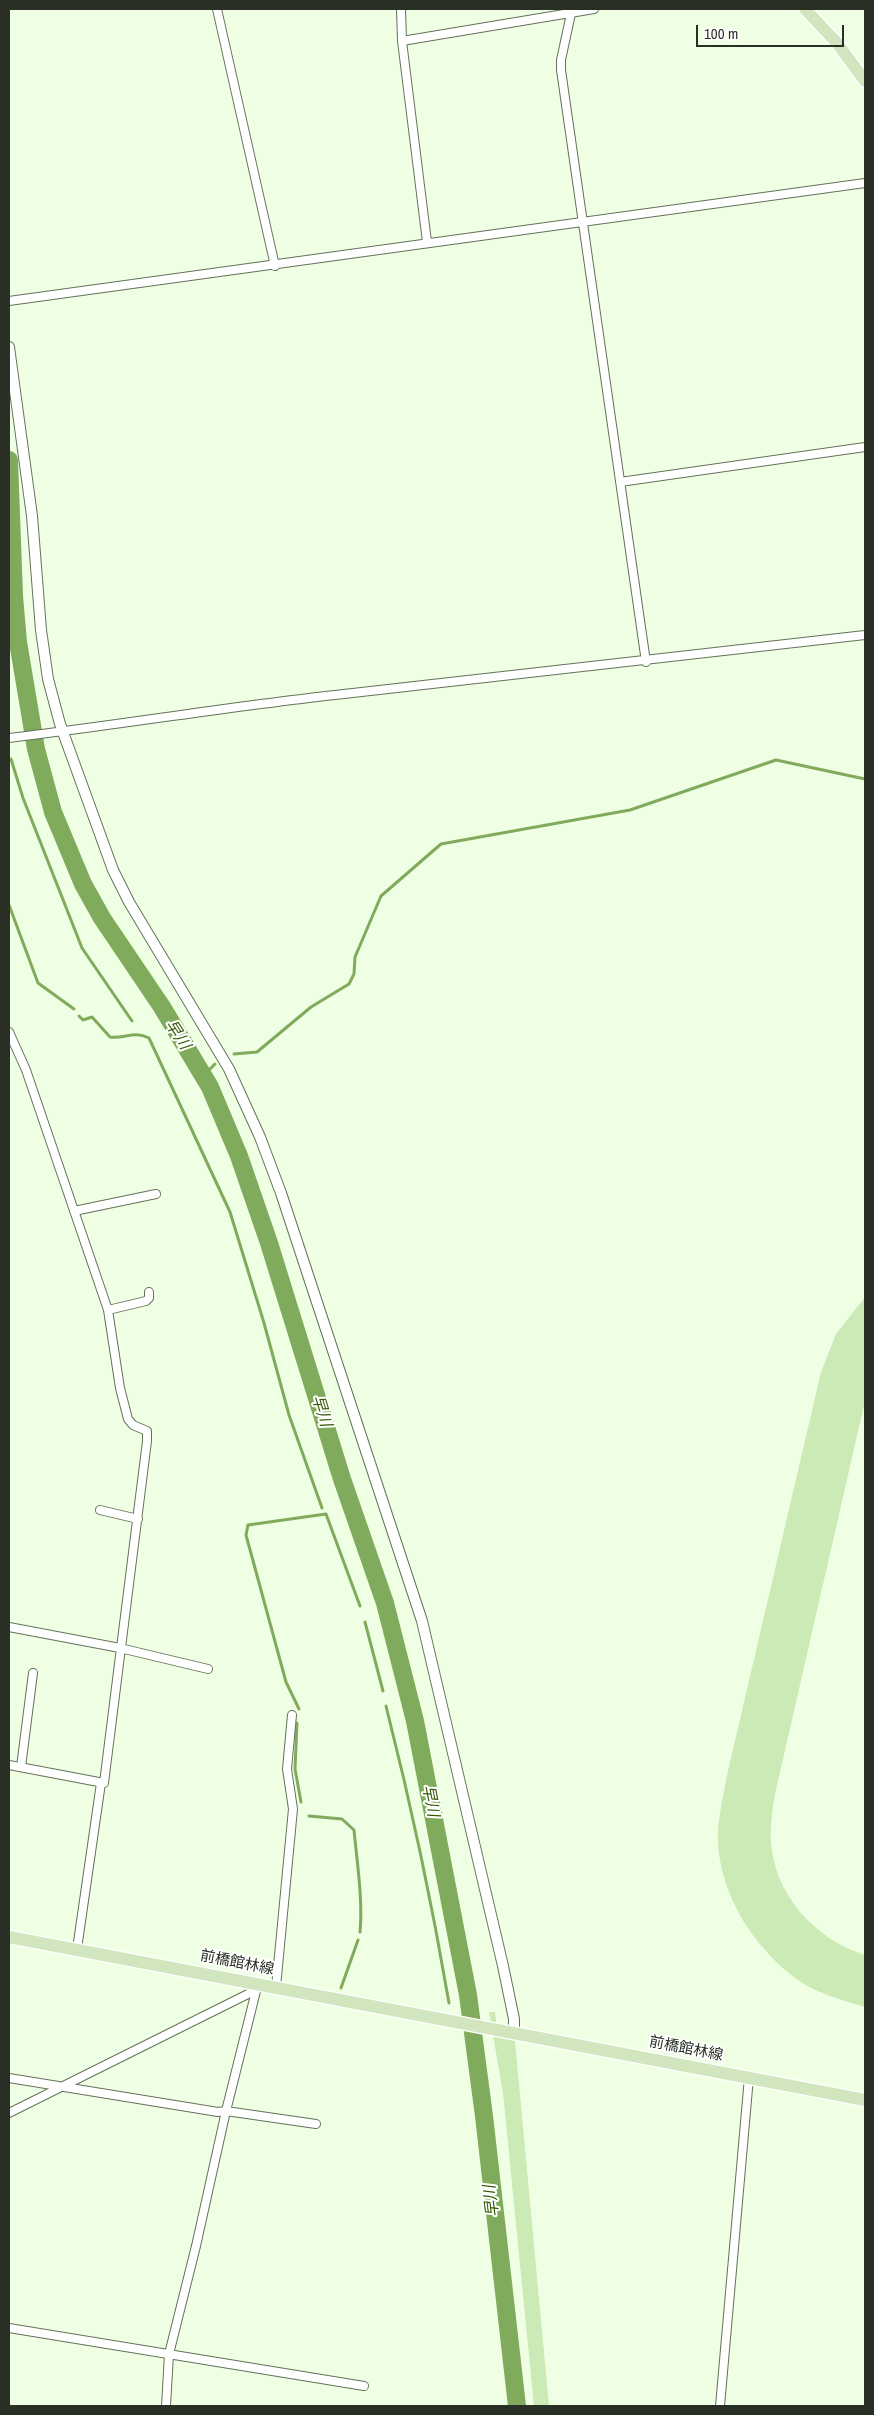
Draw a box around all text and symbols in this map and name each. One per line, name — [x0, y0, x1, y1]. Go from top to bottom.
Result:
scale bar — [699, 15, 846, 47]
text: 100 m — [704, 23, 738, 44]
water label: 早川 — [160, 1016, 194, 1054]
water label: 早川 — [307, 1393, 335, 1429]
water label: 早川 — [418, 1783, 442, 1819]
street label: 前橋館林線 — [198, 1947, 276, 1979]
street label: 前橋館林線 — [647, 2033, 725, 2065]
water label: 早川 — [481, 2184, 503, 2218]

